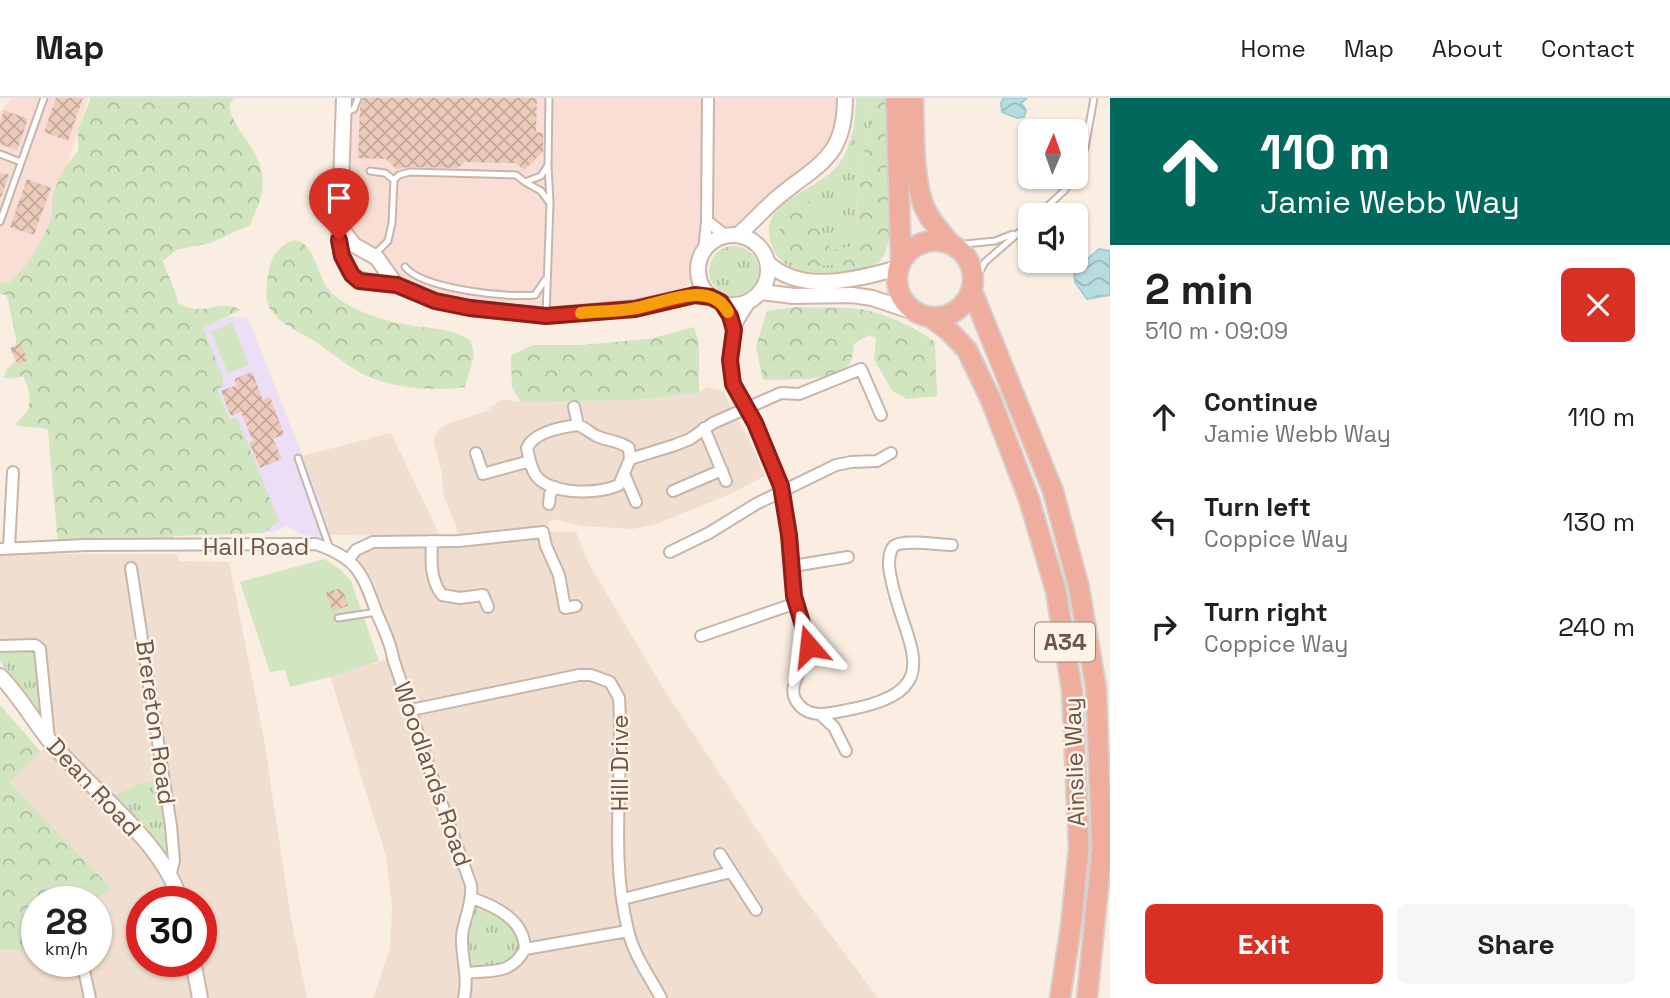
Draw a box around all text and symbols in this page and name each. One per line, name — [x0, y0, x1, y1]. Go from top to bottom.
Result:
text: Map — [35, 27, 104, 69]
text: Home — [1240, 33, 1306, 64]
text: Map — [1344, 33, 1394, 64]
text: About — [1432, 33, 1503, 64]
text: Contact — [1541, 33, 1635, 64]
north arrow — [1018, 119, 1088, 189]
map controls — [1018, 119, 1088, 273]
text: 110 m — [1260, 121, 1390, 183]
icon: ahead — [1145, 126, 1236, 217]
pin — [309, 168, 369, 240]
icon: arrive — [320, 179, 358, 217]
text: Jamie Webb Way — [1260, 182, 1520, 222]
button: sound — [1018, 203, 1088, 273]
text: 2 min — [1145, 263, 1254, 316]
button: close — [1561, 268, 1635, 342]
text: 510 m · 09:09 — [1145, 316, 1288, 346]
text: Continue — [1204, 385, 1318, 419]
icon: ahead — [1145, 398, 1183, 436]
text: 110 m — [1568, 400, 1635, 434]
text: Jamie Webb Way — [1204, 419, 1391, 449]
text: Turn left — [1204, 490, 1311, 524]
icon: left — [1145, 503, 1183, 541]
text: 130 m — [1563, 505, 1635, 539]
text: Coppice Way — [1204, 524, 1348, 554]
street label: Hall Road — [203, 531, 309, 562]
text: Turn right — [1204, 595, 1328, 629]
icon: right — [1145, 608, 1183, 646]
position arrow — [772, 609, 846, 683]
text: 240 m — [1558, 610, 1635, 644]
road number: A34 — [1035, 622, 1095, 662]
text: Coppice Way — [1204, 629, 1348, 659]
street label: Brereton Road — [129, 638, 183, 806]
street label: Woodlands Road — [387, 678, 479, 870]
street label: Ainslie Way — [1056, 697, 1092, 827]
street label: Hill Drive — [604, 714, 635, 812]
street label: Dean Road — [40, 731, 148, 843]
speed limit sign: 30 — [126, 886, 217, 977]
text: 28 — [46, 900, 87, 944]
button: Exit — [1145, 904, 1383, 984]
button: Share — [1397, 904, 1635, 984]
text: km/h — [45, 937, 88, 960]

